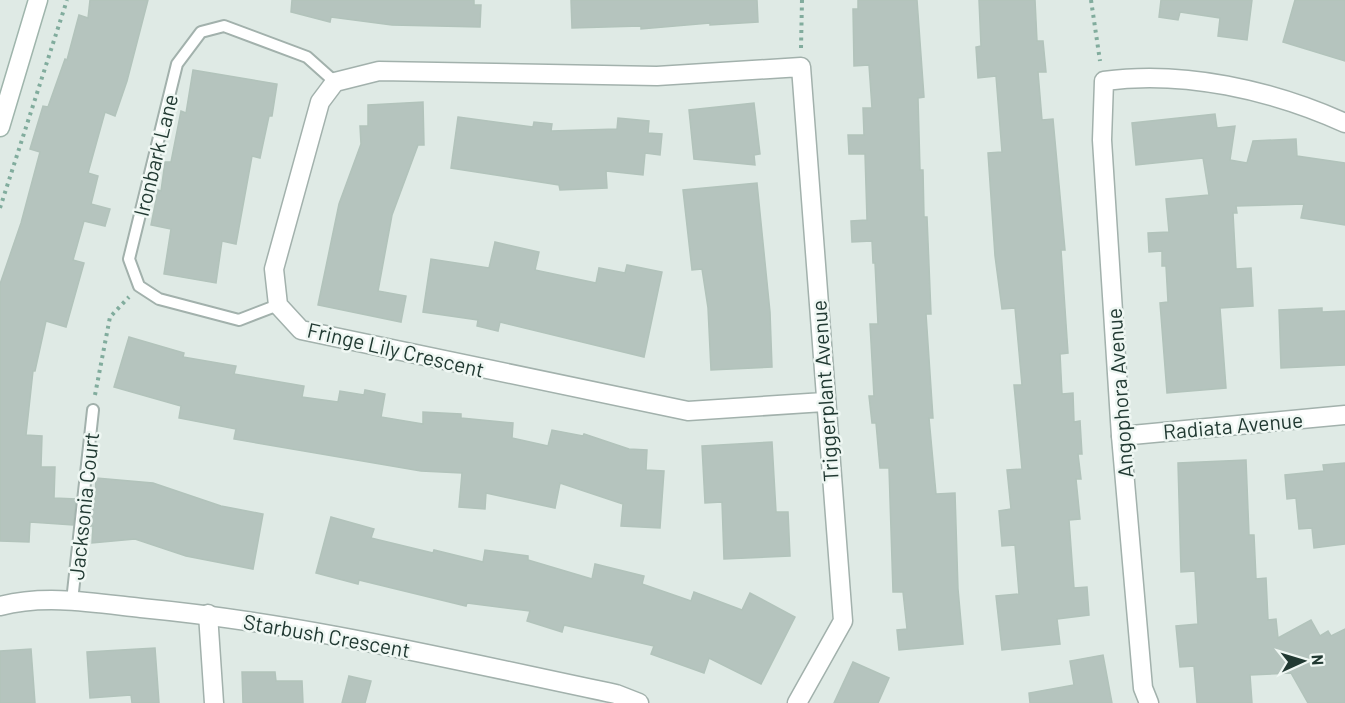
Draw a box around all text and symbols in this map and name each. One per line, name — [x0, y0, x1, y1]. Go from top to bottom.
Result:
street label: Ironbark Lane — [128, 91, 182, 219]
street label: Triggerplant Avenue — [805, 299, 843, 483]
street label: Angophora Avenue — [1101, 307, 1137, 479]
street label: Fringe Lily Crescent — [305, 316, 487, 382]
street label: Radiata Avenue — [1162, 406, 1304, 444]
street label: Jacksonia Court — [63, 431, 103, 581]
street label: Starbush Crescent — [242, 608, 412, 662]
north arrow — [1273, 631, 1333, 691]
text: N — [1309, 654, 1328, 666]

